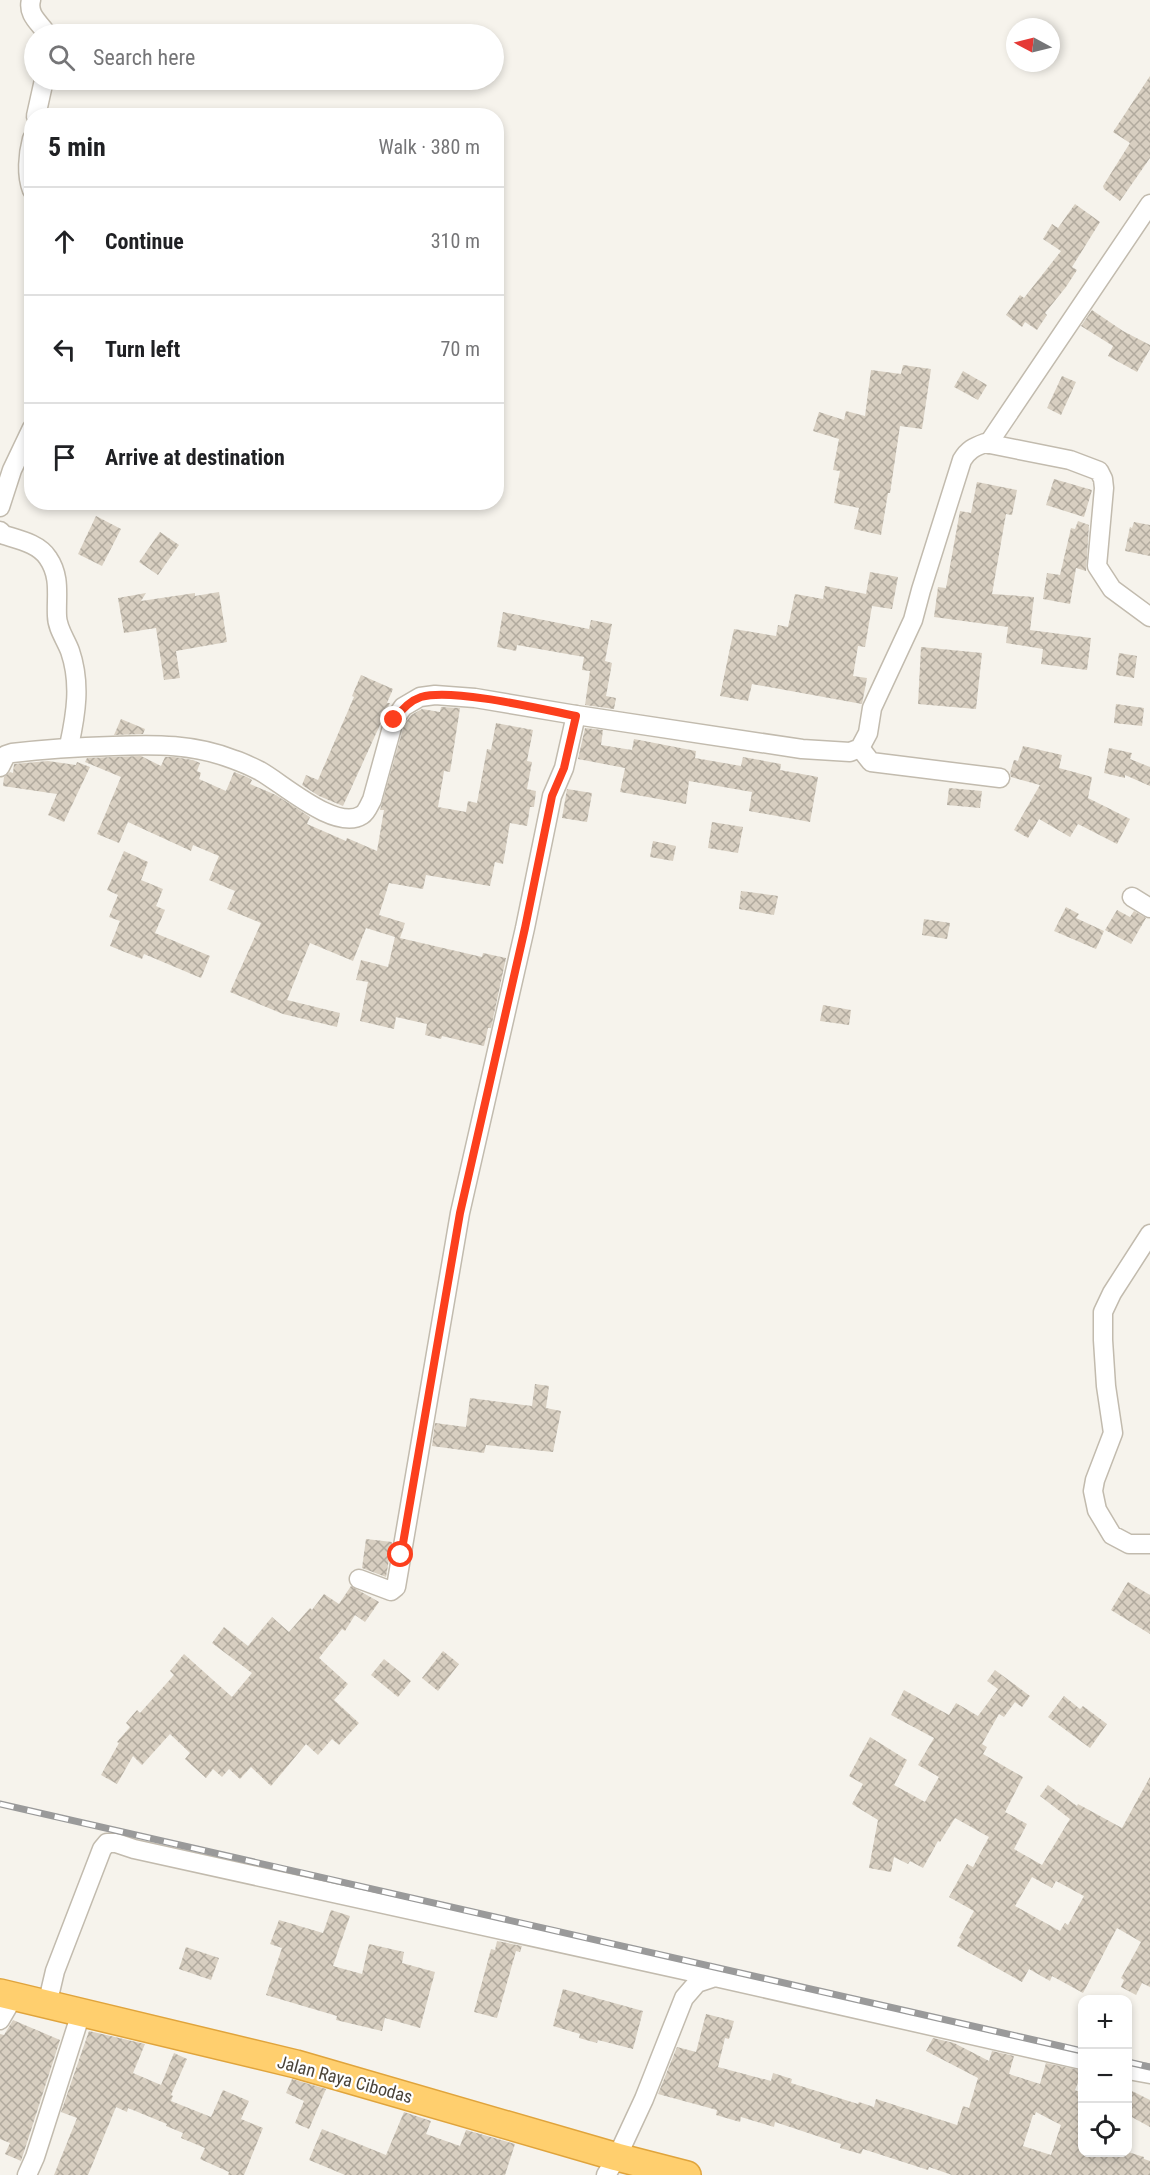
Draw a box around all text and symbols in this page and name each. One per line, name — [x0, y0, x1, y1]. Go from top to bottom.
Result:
north arrow — [1006, 18, 1060, 72]
search box — [24, 24, 504, 90]
icon: search — [45, 41, 78, 74]
text: Search here — [93, 45, 195, 70]
text: 5 min — [48, 132, 106, 162]
text: Walk · 380 m — [379, 135, 480, 159]
icon: ahead — [48, 225, 81, 258]
text: Continue — [105, 229, 184, 254]
text: 310 m — [431, 229, 480, 253]
icon: left — [48, 333, 81, 366]
text: Turn left — [105, 337, 180, 362]
text: 70 m — [441, 337, 480, 361]
icon: arrive — [48, 441, 81, 474]
text: Arrive at destination — [105, 445, 285, 470]
route end — [380, 706, 406, 732]
route start — [387, 1541, 413, 1567]
map controls — [1078, 1995, 1132, 2157]
button: + — [1078, 1995, 1132, 2049]
button: − — [1078, 2049, 1132, 2103]
street label: Jalan Raya Cibodas — [275, 2051, 415, 2107]
button: locate — [1078, 2103, 1132, 2157]

